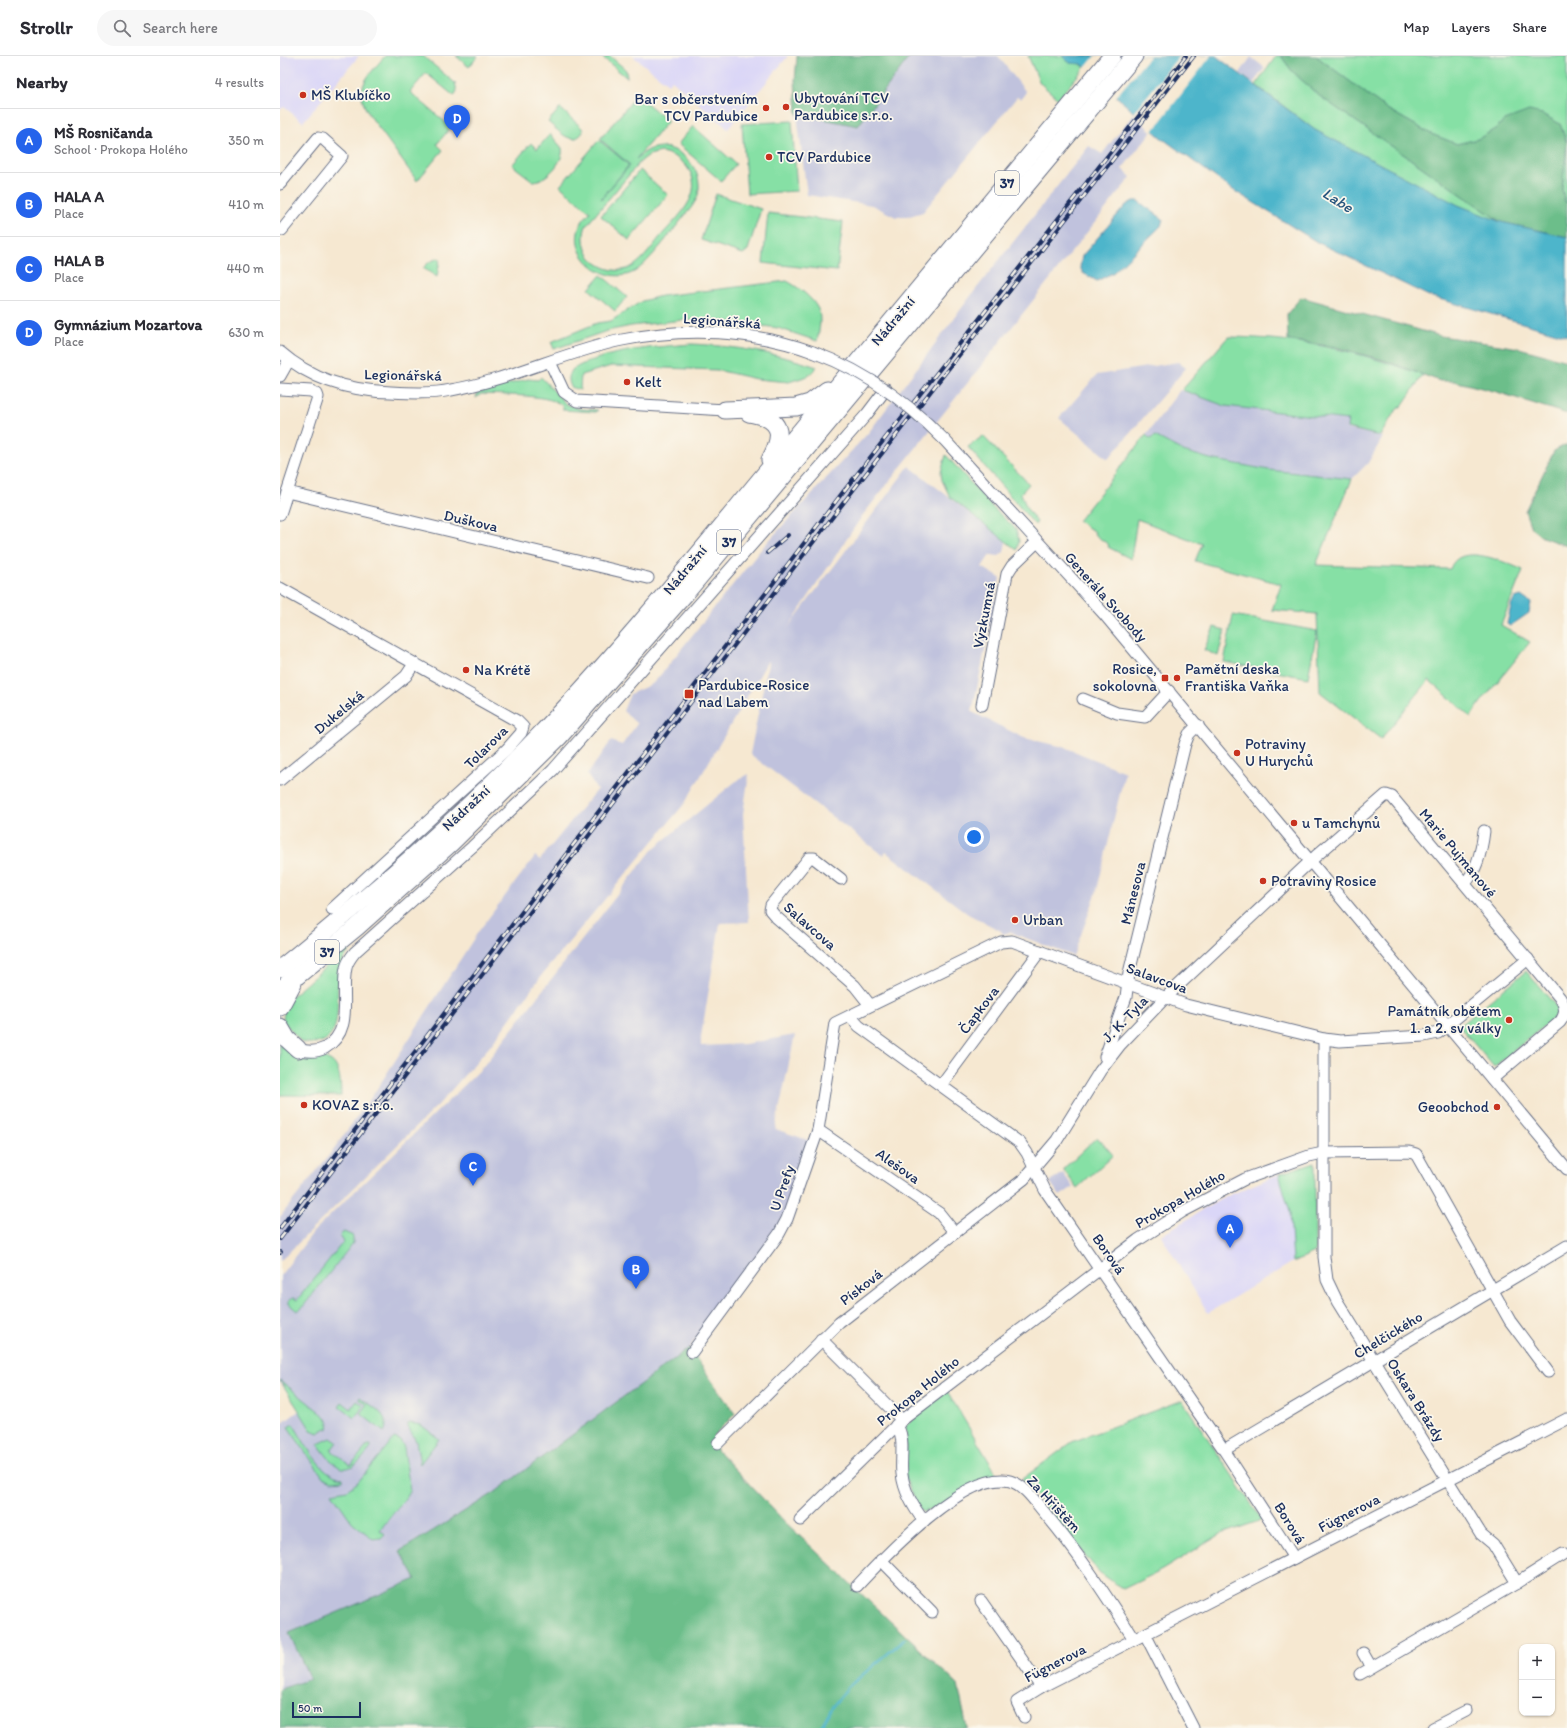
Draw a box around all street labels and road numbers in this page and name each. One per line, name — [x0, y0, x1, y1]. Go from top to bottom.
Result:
road number: 37 — [995, 171, 1019, 195]
street label: Nádražní — [867, 292, 919, 349]
street label: Legionářská — [682, 309, 762, 333]
street label: Legionářská — [364, 365, 442, 385]
street label: Duškova — [442, 506, 500, 536]
road number: 37 — [717, 530, 741, 554]
street label: Nádražní — [659, 541, 711, 598]
street label: Generála Svobody — [1061, 548, 1151, 646]
street label: Výzkumná — [969, 580, 999, 650]
street label: Dukelská — [310, 686, 368, 738]
street label: Tolarova — [460, 721, 512, 773]
street label: Nádražní — [438, 781, 494, 835]
street label: Marie Pujmanové — [1416, 805, 1500, 901]
street label: Mánesova — [1116, 859, 1150, 926]
street label: Salavcova — [780, 898, 840, 954]
road number: 37 — [315, 940, 339, 964]
street label: Salavcova — [1124, 959, 1190, 997]
street label: Čapkova — [955, 982, 1003, 1038]
street label: J. K. Tyla — [1098, 992, 1152, 1046]
street label: Alešova — [872, 1144, 924, 1188]
street label: U Prefy — [766, 1162, 798, 1214]
street label: Prokopa Holého — [1132, 1166, 1228, 1232]
street label: Borová — [1089, 1230, 1130, 1278]
street label: Písková — [836, 1265, 886, 1309]
street label: Chelčického — [1350, 1307, 1426, 1363]
street label: Prokopa Holého — [873, 1352, 963, 1430]
street label: Oskara Brázdy — [1383, 1355, 1449, 1445]
street label: Za Hřištěm — [1023, 1472, 1085, 1536]
street label: Fügnerova — [1315, 1490, 1383, 1536]
street label: Borová — [1270, 1499, 1310, 1547]
street label: Fügnerova — [1021, 1640, 1089, 1686]

